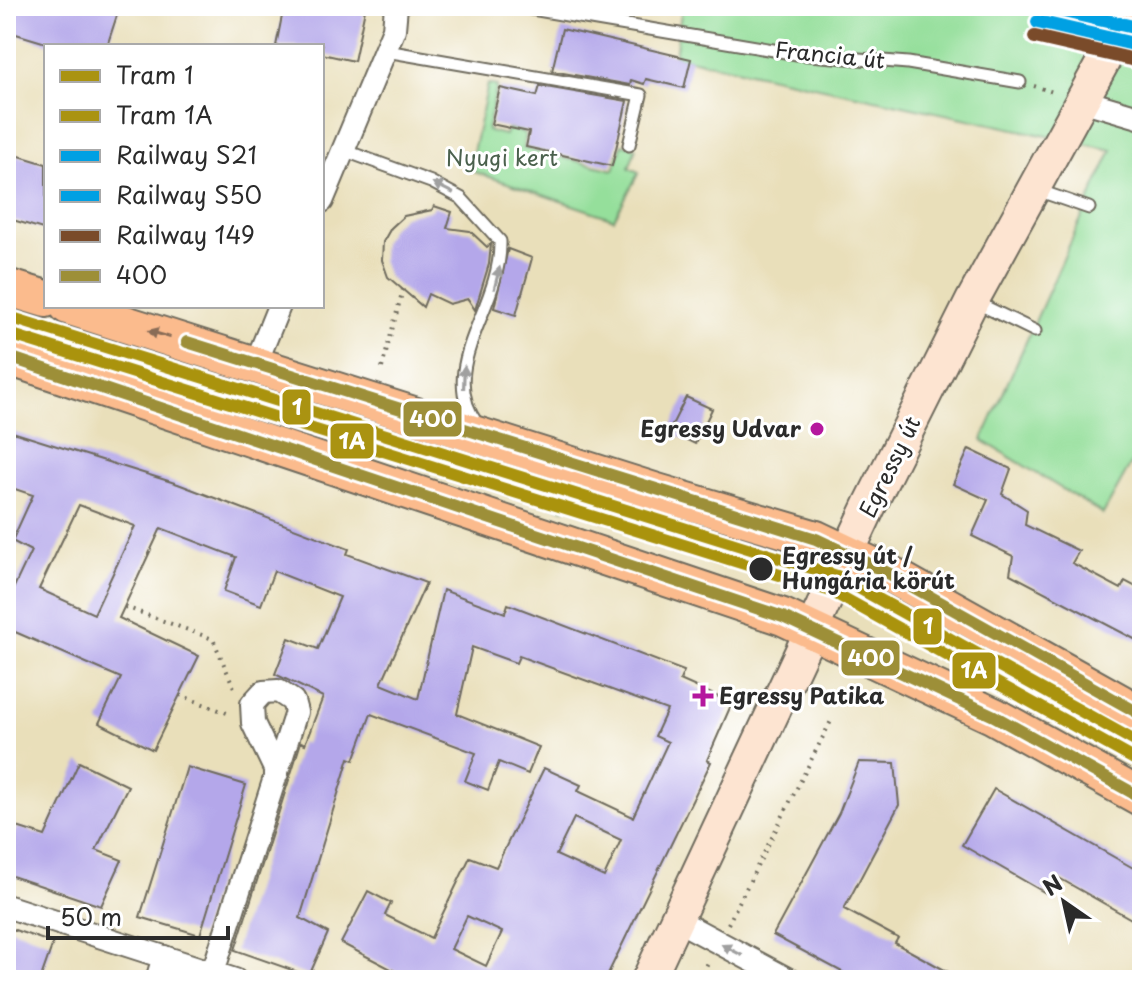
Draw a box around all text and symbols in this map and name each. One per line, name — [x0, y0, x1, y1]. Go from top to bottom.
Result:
street label: Francia út — [774, 31, 887, 76]
legend — [44, 44, 324, 308]
text: Tram 1 — [116, 56, 193, 92]
text: Tram 1A — [116, 96, 213, 132]
text: Railway S21 — [116, 136, 257, 172]
park label: Nyugi kert — [446, 140, 558, 173]
text: Railway S50 — [116, 176, 262, 212]
one-way arrow — [432, 182, 455, 195]
text: Railway 149 — [116, 216, 255, 252]
text: 400 — [116, 256, 167, 292]
one-way arrow — [491, 265, 503, 290]
one-way arrow — [147, 327, 171, 340]
one-way arrow — [458, 364, 470, 389]
line badge: 1 — [281, 388, 312, 426]
text: 1 — [292, 389, 302, 422]
line badge: 400 — [402, 400, 463, 438]
text: 400 — [409, 401, 457, 434]
street label: Egressy út — [850, 410, 928, 523]
place label: Egressy Udvar — [640, 411, 802, 444]
marker: Egressy Udvar — [808, 420, 826, 438]
line badge: 1A — [329, 422, 375, 460]
text: 1A — [338, 423, 366, 456]
place label: Egressy út / Hungária körút — [782, 538, 955, 596]
marker: Egressy út / Hungária körút — [747, 555, 775, 583]
line badge: 1 — [912, 607, 943, 646]
text: 1 — [923, 608, 933, 641]
line badge: 400 — [840, 639, 901, 677]
text: 400 — [847, 640, 895, 673]
line badge: 1A — [951, 651, 997, 690]
text: 1A — [960, 652, 988, 685]
place label: Egressy Patika — [719, 678, 885, 711]
marker: Egressy Patika — [694, 687, 712, 705]
north arrow — [1024, 862, 1104, 942]
text: N — [1036, 866, 1068, 903]
scale bar — [48, 890, 228, 940]
text: 50 m — [60, 898, 122, 934]
one-way arrow — [721, 943, 744, 956]

